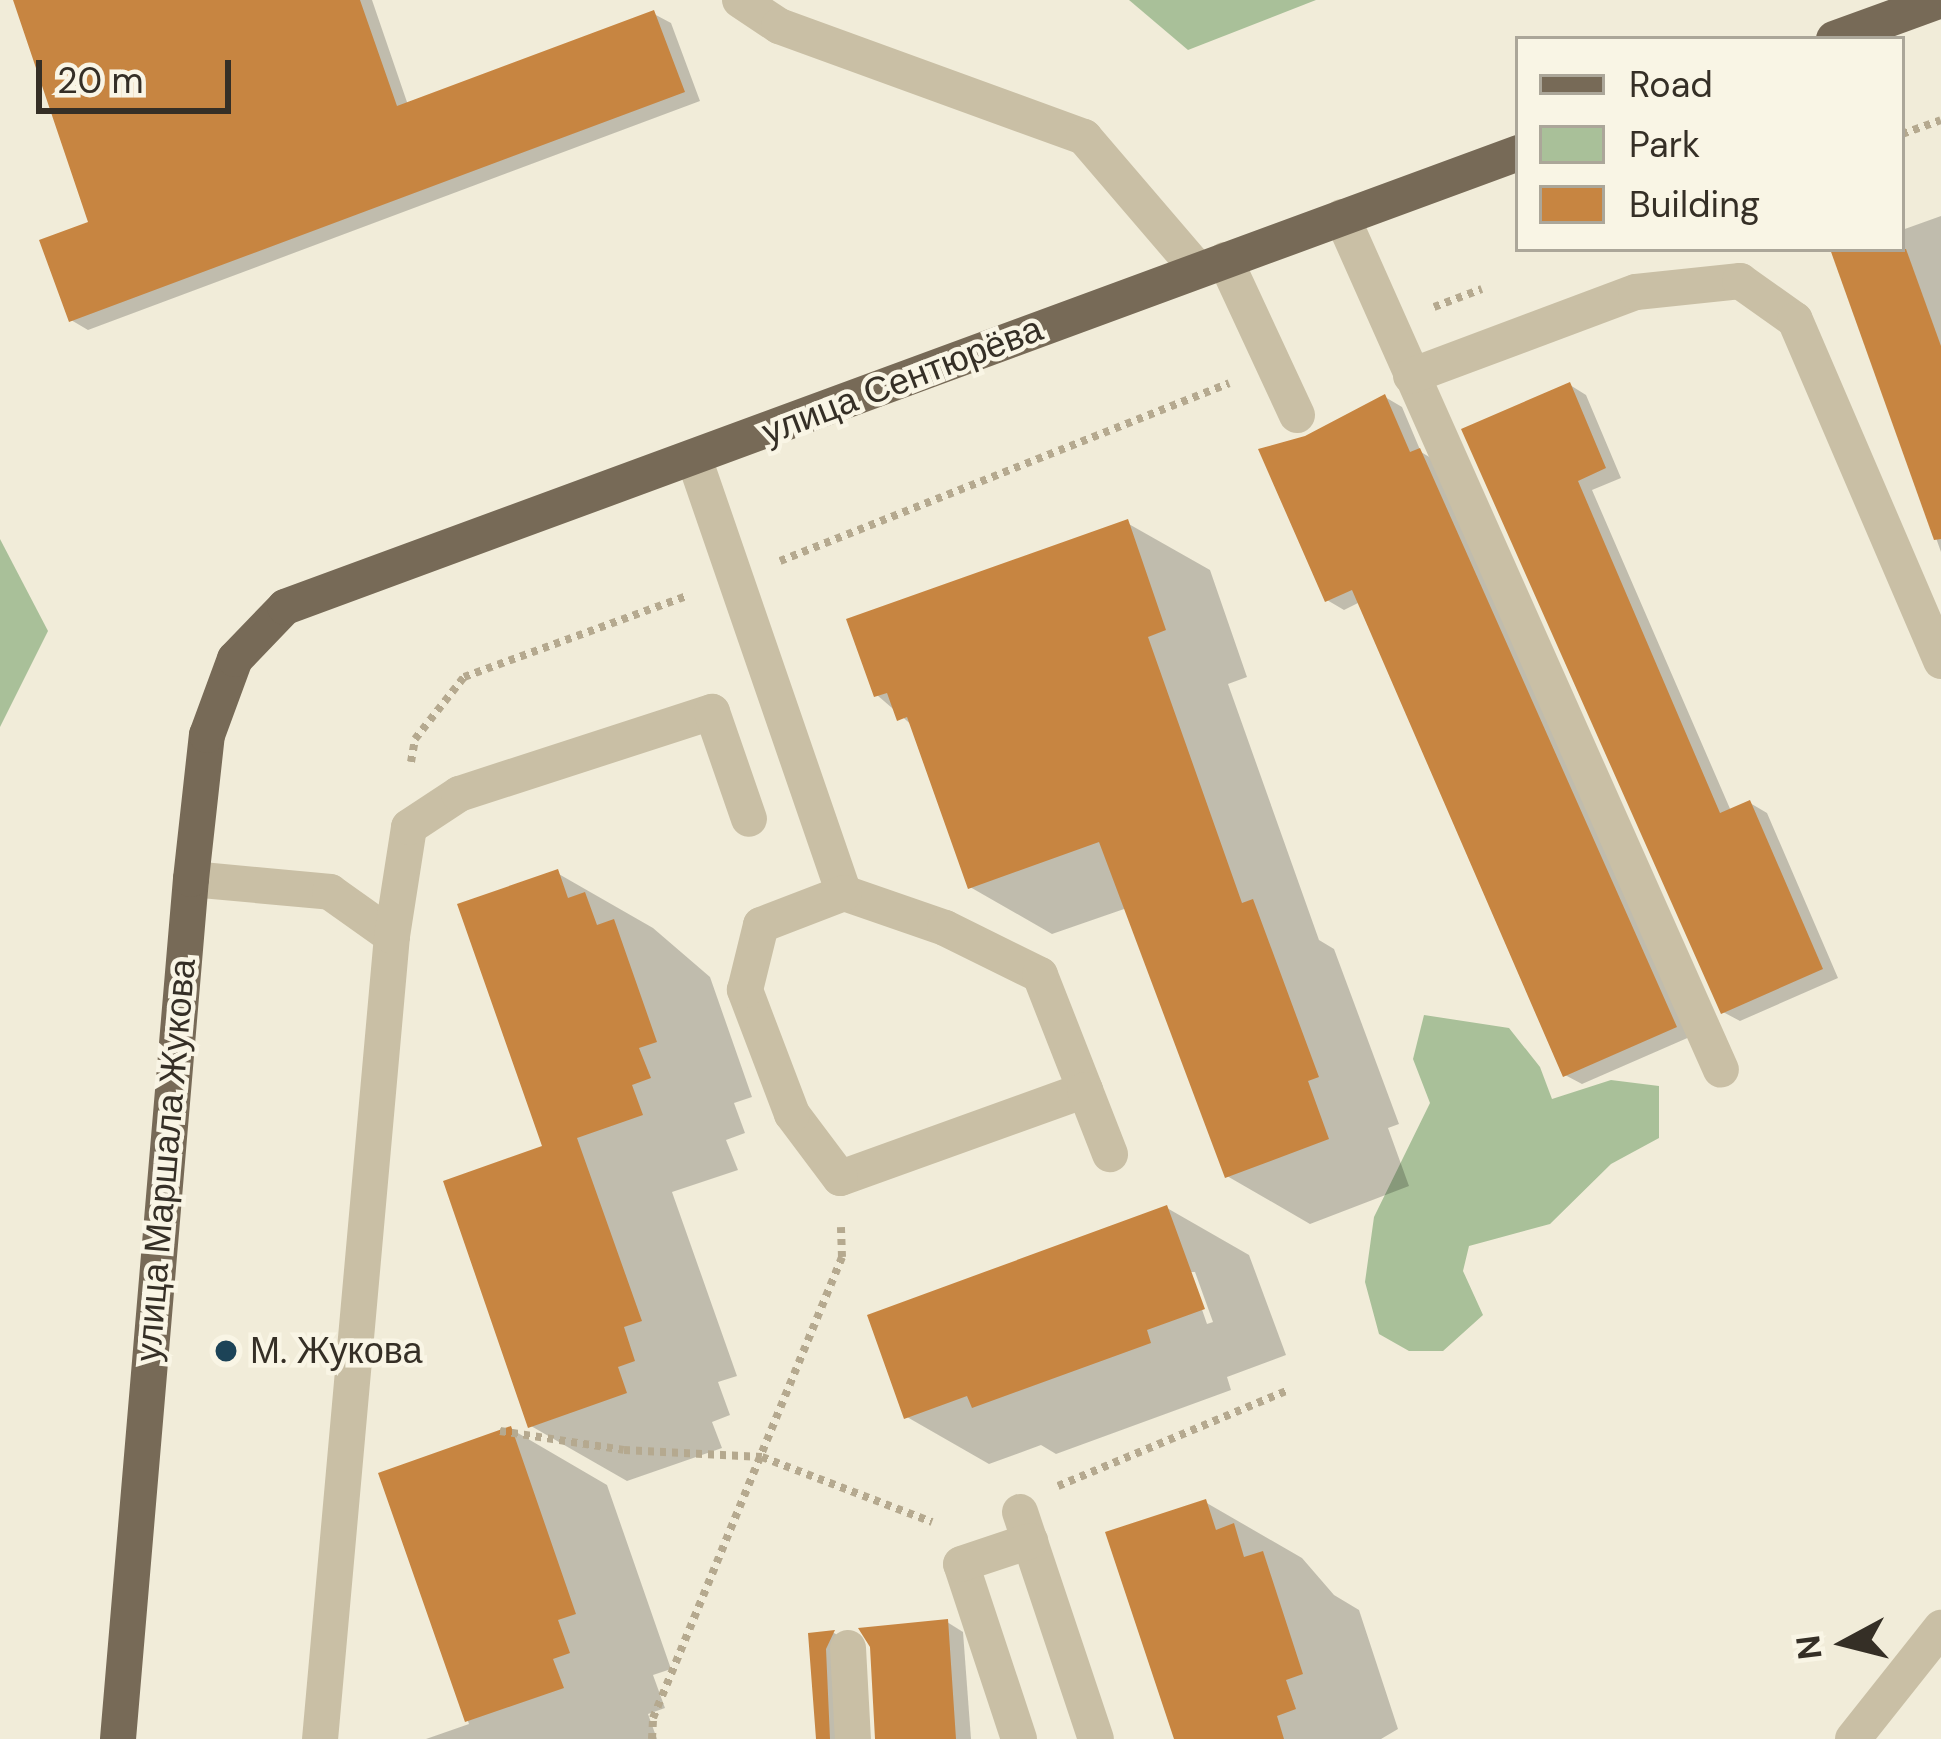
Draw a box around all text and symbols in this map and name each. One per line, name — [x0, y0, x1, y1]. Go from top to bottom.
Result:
scale bar — [42, 36, 237, 110]
legend — [1515, 36, 1905, 252]
text: 20 m — [57, 57, 144, 104]
text: Road — [1629, 61, 1713, 108]
text: Park — [1629, 121, 1700, 168]
text: Building — [1629, 181, 1760, 228]
street label: улица Сентюрёва — [756, 307, 1048, 453]
street label: улица Маршала Жукова — [126, 957, 204, 1363]
place label: М. Жукова — [250, 1329, 422, 1373]
marker: М. Жукова — [213, 1338, 239, 1364]
north arrow — [1785, 1583, 1905, 1703]
text: N — [1786, 1633, 1832, 1662]

